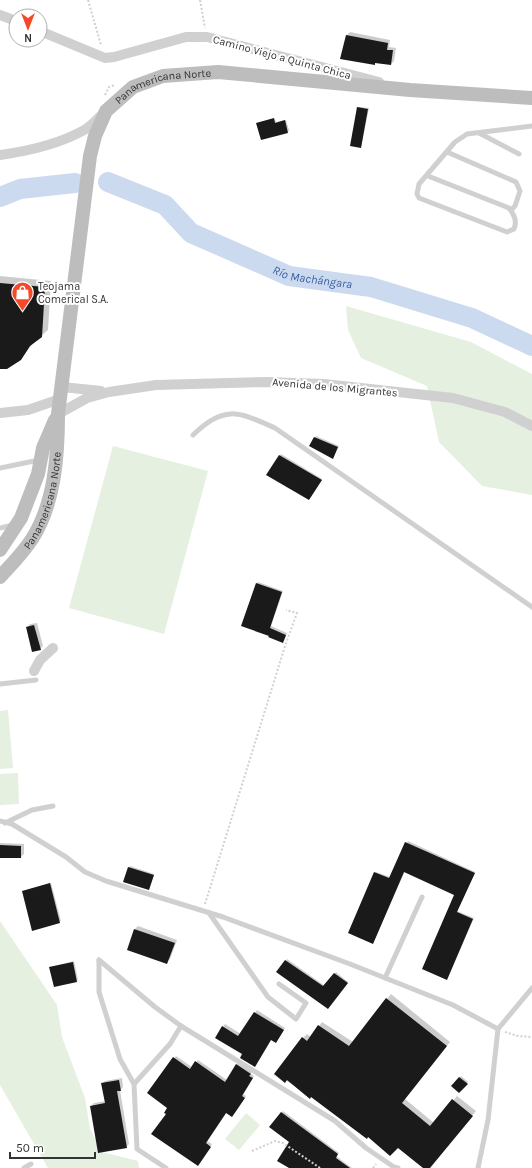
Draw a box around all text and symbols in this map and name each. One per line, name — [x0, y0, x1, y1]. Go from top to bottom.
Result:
north arrow — [8, 8, 48, 48]
text: N — [24, 31, 32, 44]
street label: Camino Viejo a Quinta Chica — [211, 33, 352, 82]
street label: Panamericana Norte — [112, 66, 212, 107]
water label: Río Machángara — [271, 263, 353, 291]
shop icon: Teojama Comerical S.A. — [9, 279, 35, 312]
place label: Teojama Comerical S.A. — [38, 280, 108, 306]
street label: Avenida de los Migrantes — [272, 376, 398, 399]
street label: Panamericana Norte — [21, 451, 64, 552]
scale bar — [10, 1134, 95, 1160]
text: 50 m — [16, 1141, 44, 1155]

